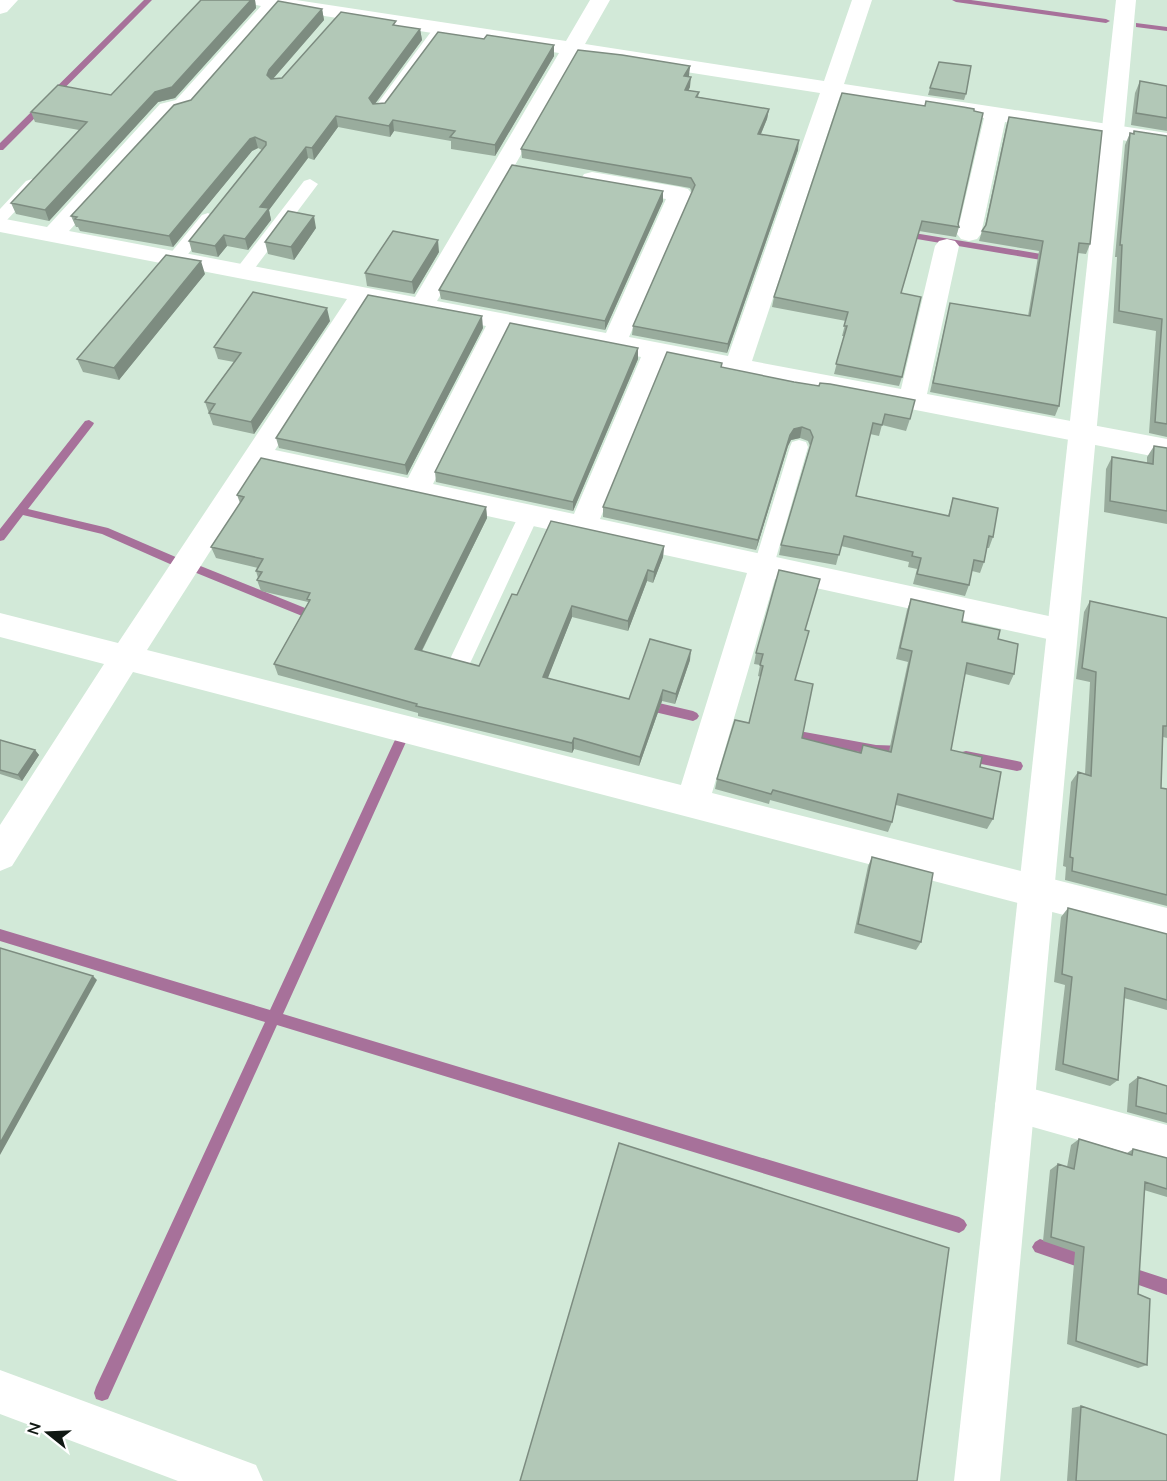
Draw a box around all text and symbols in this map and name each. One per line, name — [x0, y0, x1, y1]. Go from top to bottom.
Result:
north arrow — [18, 1403, 78, 1463]
text: N — [22, 1420, 47, 1438]

